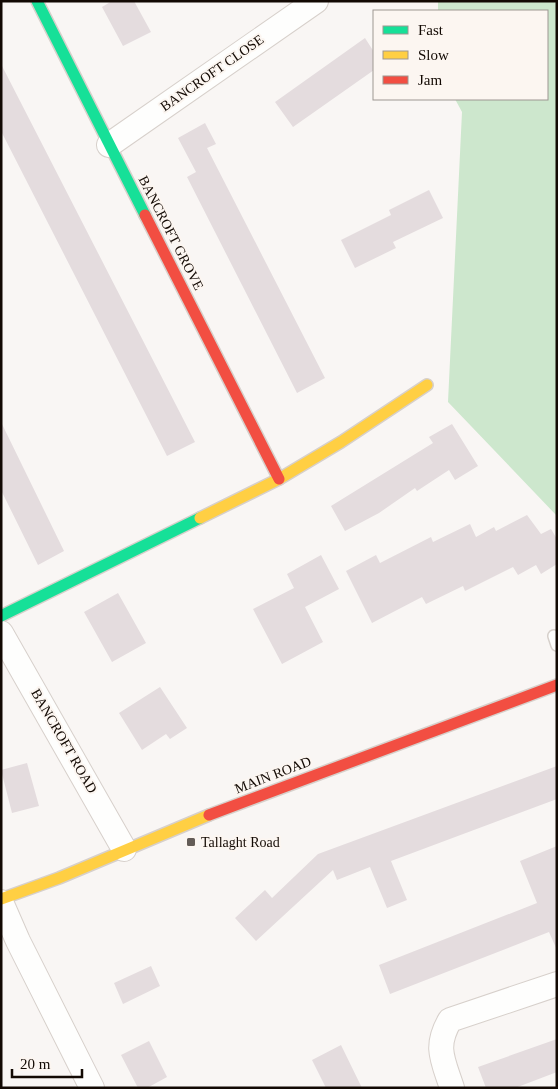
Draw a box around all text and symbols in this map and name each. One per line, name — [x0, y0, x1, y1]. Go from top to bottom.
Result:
legend — [373, 10, 548, 100]
text: Fast — [418, 22, 444, 38]
street label: BANCROFT CLOSE — [158, 32, 266, 114]
text: Slow — [418, 47, 449, 63]
text: Jam — [418, 72, 442, 88]
street label: BANCROFT GROVE — [136, 173, 206, 293]
street label: BANCROFT ROAD — [28, 686, 100, 796]
street label: MAIN ROAD — [233, 754, 313, 796]
place label: Tallaght Road — [201, 835, 280, 850]
marker: Tallaght Road — [185, 836, 197, 848]
scale bar — [12, 1046, 82, 1078]
text: 20 m — [20, 1056, 51, 1072]

